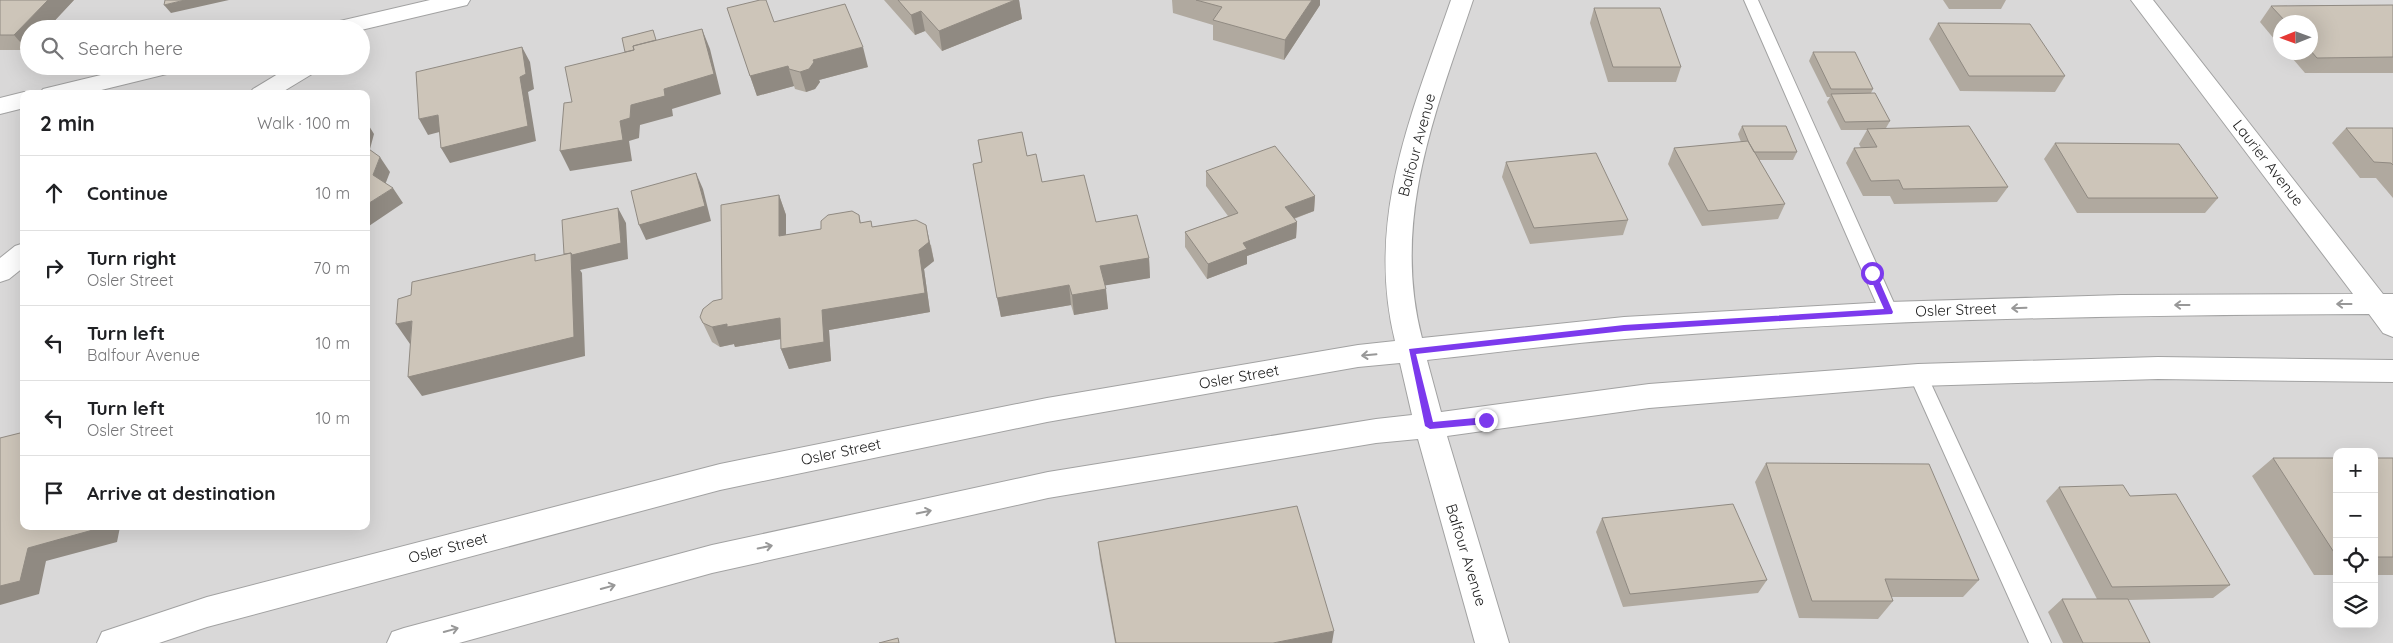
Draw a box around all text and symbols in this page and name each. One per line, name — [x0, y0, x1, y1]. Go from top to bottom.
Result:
north arrow — [2273, 15, 2318, 60]
search box — [20, 20, 370, 75]
icon: search — [38, 34, 66, 62]
text: Search here — [78, 36, 183, 60]
street label: Balfour Avenue — [1394, 91, 1439, 198]
text: 2 min — [40, 110, 95, 136]
text: Walk · 100 m — [257, 113, 350, 133]
street label: Laurier Avenue — [2229, 116, 2308, 210]
icon: ahead — [40, 179, 68, 207]
text: Continue — [87, 181, 168, 205]
text: 10 m — [316, 183, 350, 203]
text: Turn right — [87, 246, 176, 270]
icon: right — [40, 254, 68, 282]
text: 70 m — [313, 258, 350, 278]
route start — [1861, 262, 1884, 285]
text: Osler Street — [87, 270, 174, 290]
street label: Osler Street — [1915, 299, 1997, 320]
one-way arrow — [2337, 299, 2353, 309]
one-way arrow — [2174, 300, 2190, 310]
one-way arrow — [2012, 303, 2028, 313]
text: Turn left — [87, 321, 165, 345]
icon: left — [40, 329, 68, 357]
text: 10 m — [316, 333, 350, 353]
text: Balfour Avenue — [87, 345, 200, 365]
one-way arrow — [1361, 351, 1377, 360]
street label: Osler Street — [1197, 360, 1281, 393]
text: Turn left — [87, 396, 165, 420]
icon: left — [40, 404, 68, 432]
text: 10 m — [316, 408, 350, 428]
route end — [1475, 409, 1498, 432]
text: Osler Street — [87, 420, 174, 440]
street label: Osler Street — [799, 434, 883, 469]
map controls — [2333, 448, 2378, 628]
button: + — [2333, 448, 2378, 493]
icon: arrive — [40, 479, 68, 507]
text: Arrive at destination — [87, 481, 276, 505]
button: − — [2333, 493, 2378, 538]
street label: Balfour Avenue — [1442, 501, 1491, 608]
one-way arrow — [915, 507, 931, 516]
street label: Osler Street — [406, 528, 490, 567]
button: locate — [2333, 538, 2378, 583]
one-way arrow — [757, 542, 773, 551]
one-way arrow — [599, 582, 615, 592]
button: layers — [2333, 583, 2378, 628]
one-way arrow — [442, 625, 458, 634]

